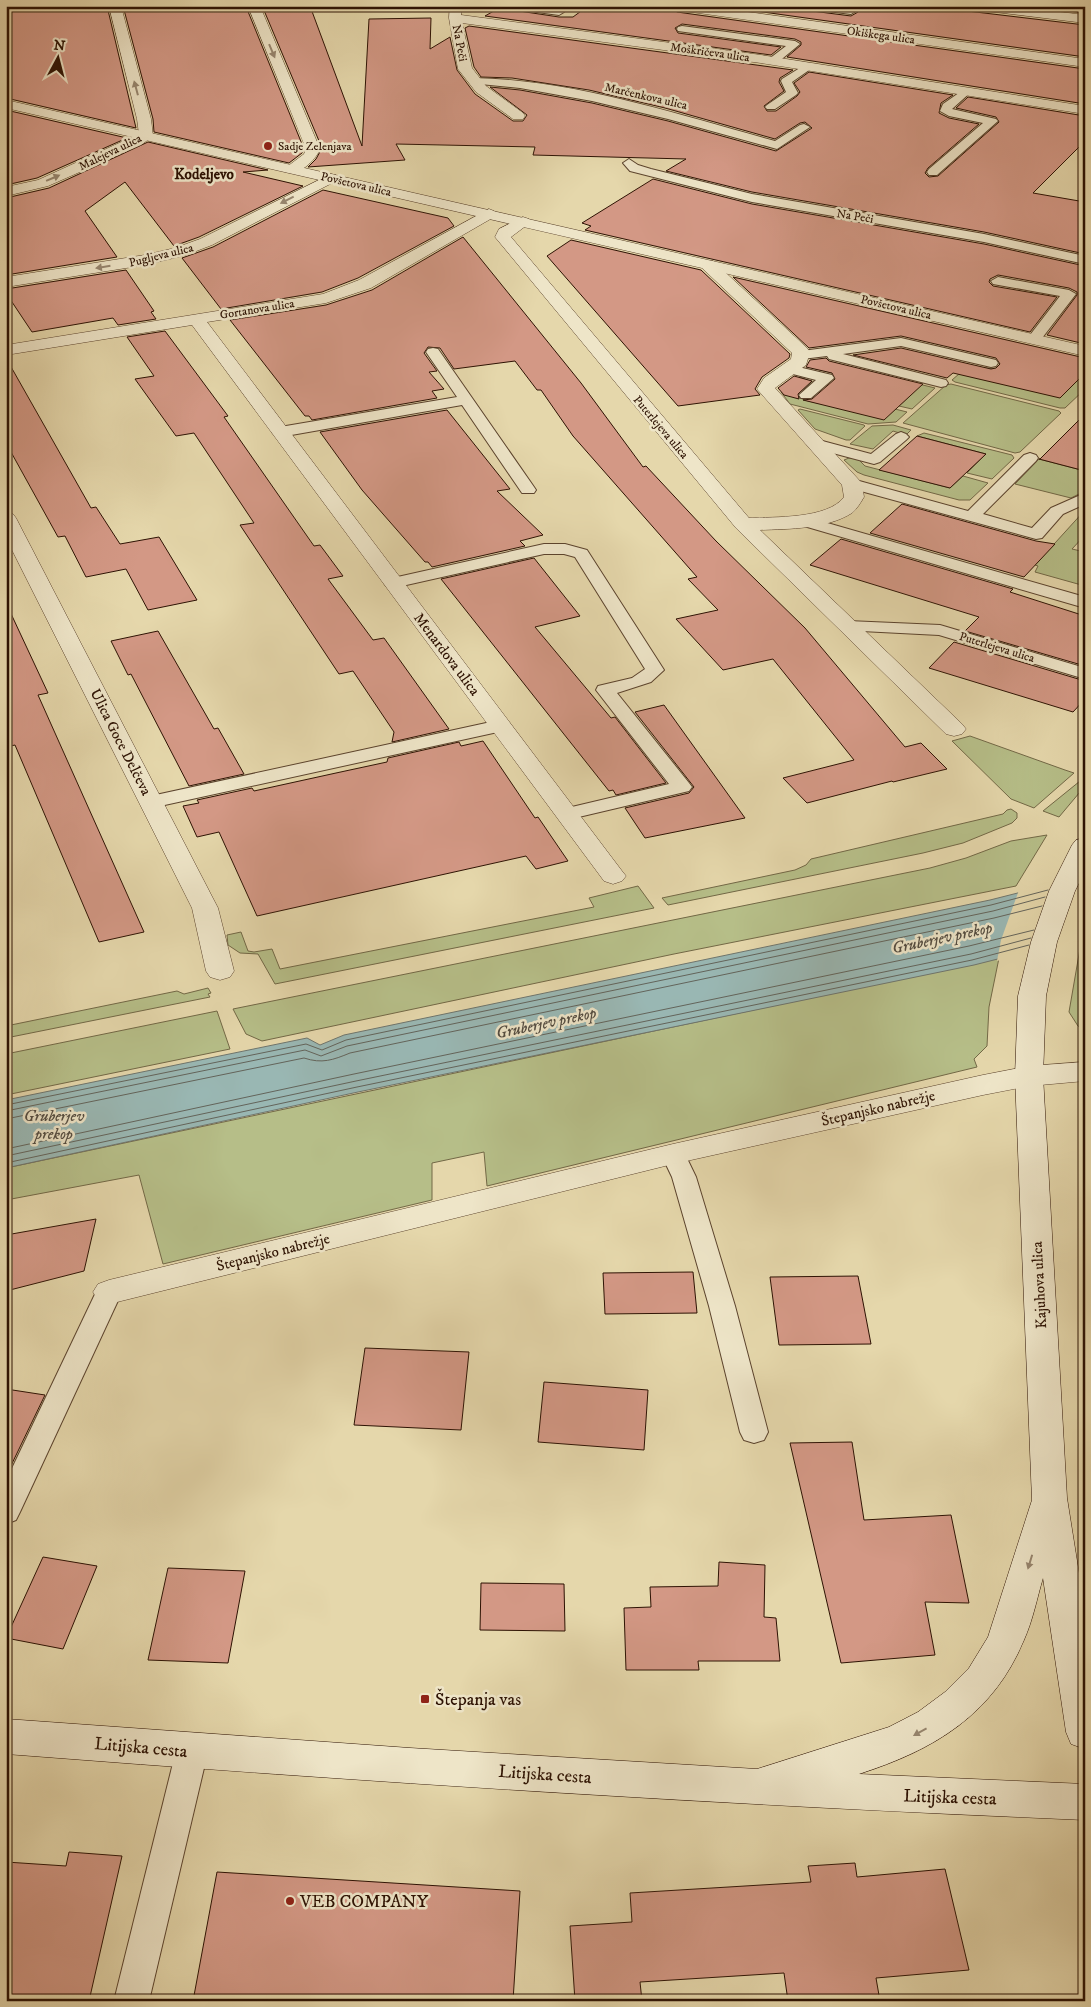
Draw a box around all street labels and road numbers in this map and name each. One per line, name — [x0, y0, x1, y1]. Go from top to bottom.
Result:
street label: Na Peči — [449, 23, 470, 63]
street label: Okiškega ulica — [846, 23, 917, 48]
street label: Moškričeva ulica — [669, 40, 751, 66]
street label: Marčenkova ulica — [603, 80, 690, 113]
street label: Malejeva ulica — [76, 130, 145, 174]
street label: Povšetova ulica — [319, 169, 394, 200]
street label: Na Peči — [835, 206, 874, 227]
street label: Pugljeva ulica — [127, 240, 196, 271]
street label: Povšetova ulica — [859, 292, 934, 323]
street label: Gortanova ulica — [219, 296, 296, 323]
street label: Puterlejeva ulica — [630, 393, 692, 463]
street label: Menardova ulica — [409, 609, 484, 700]
street label: Puterlejeva ulica — [957, 629, 1037, 666]
street label: Ulica Goce Delčeva — [85, 686, 156, 799]
street label: Štepanjsko nabrežje — [819, 1085, 937, 1131]
street label: Štepanjsko nabrežje — [214, 1228, 332, 1276]
street label: Kajuhova ulica — [1028, 1240, 1051, 1329]
street label: Litijska cesta — [93, 1733, 189, 1763]
street label: Litijska cesta — [498, 1761, 593, 1789]
street label: Litijska cesta — [903, 1785, 997, 1811]

